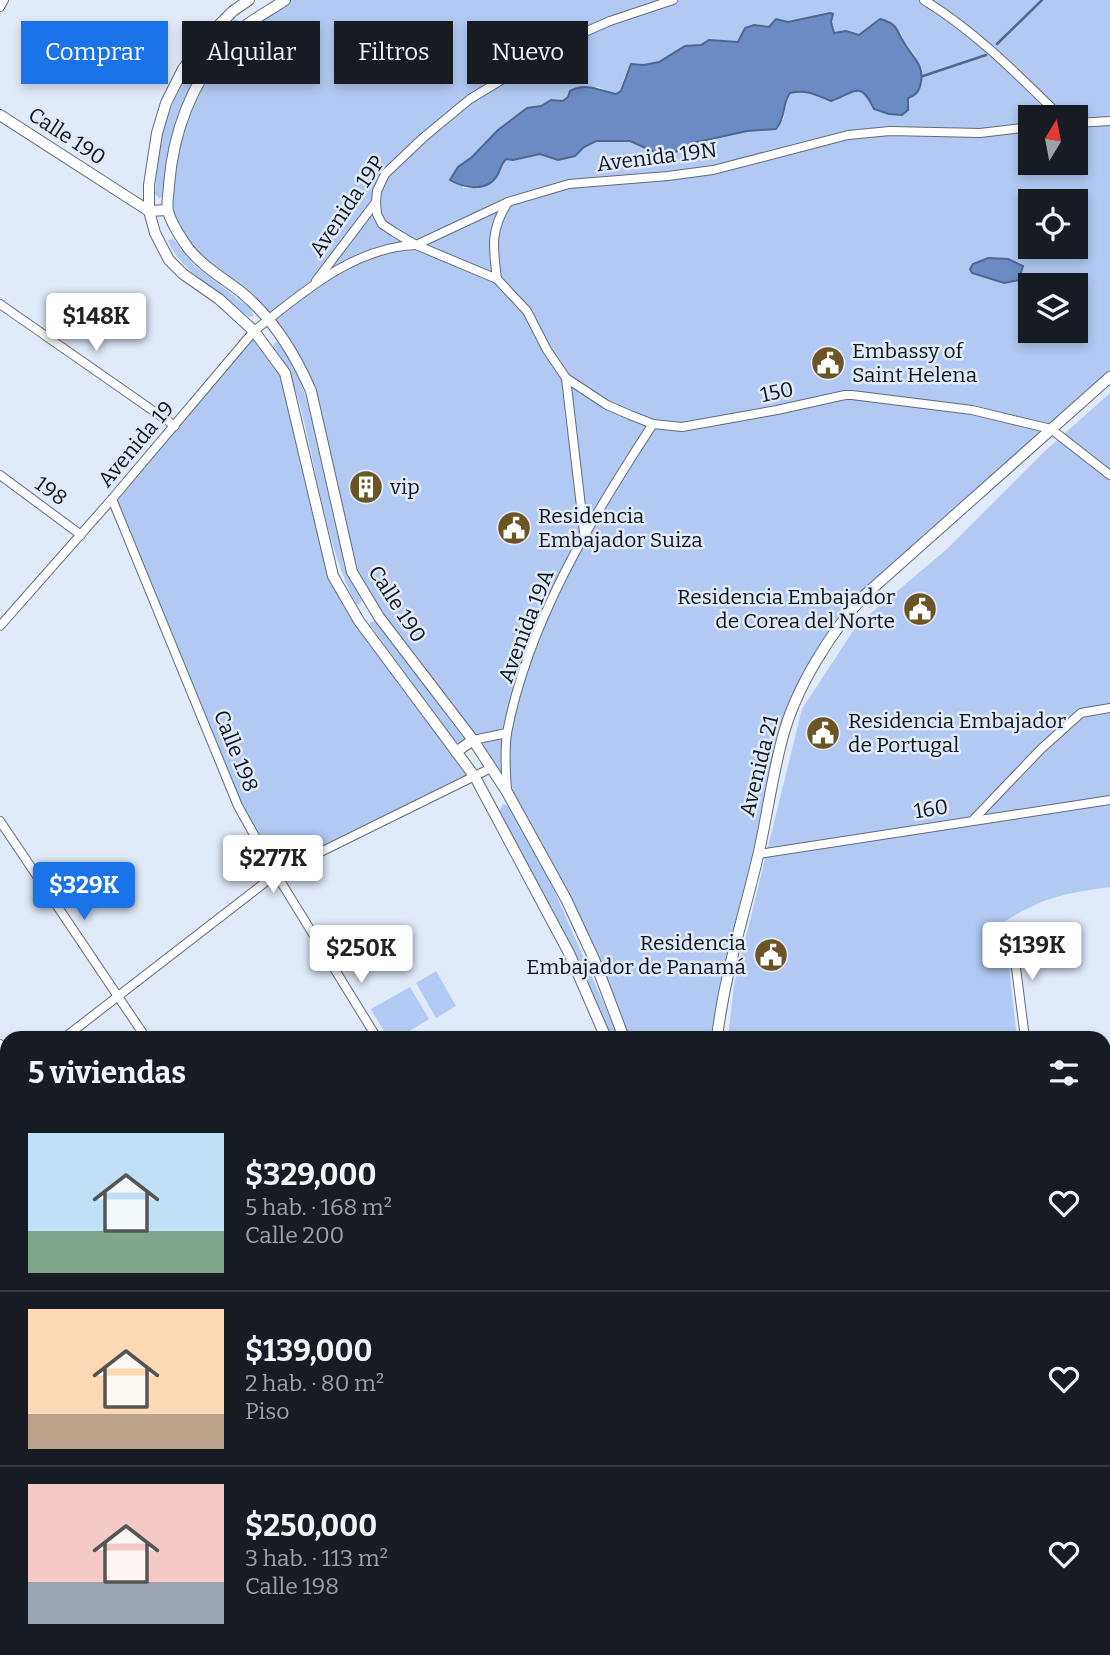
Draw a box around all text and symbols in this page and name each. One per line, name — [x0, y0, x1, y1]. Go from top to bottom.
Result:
chip: Comprar — [21, 21, 168, 84]
chip: Alquilar — [182, 21, 320, 84]
chip: Filtros — [334, 21, 453, 84]
chip: Nuevo — [467, 21, 588, 84]
street label: Calle 190 — [24, 101, 110, 171]
north arrow — [1018, 105, 1088, 175]
map controls — [1018, 105, 1088, 343]
street label: Avenida 19N — [595, 137, 719, 177]
street label: Avenida 19P — [304, 150, 390, 262]
button: locate — [1018, 189, 1088, 259]
button: layers — [1018, 273, 1088, 343]
pin: $148K — [47, 294, 145, 353]
text: $148K — [62, 302, 130, 330]
place label: Embassy of Saint Helena — [852, 338, 978, 388]
public building icon: Embassy of Saint Helena — [809, 344, 847, 382]
street label: 150 — [758, 376, 796, 408]
street label: Avenida 19 — [93, 396, 179, 492]
building icon: vip — [347, 468, 385, 506]
street label: 198 — [30, 471, 72, 511]
place label: vip — [389, 474, 420, 500]
place label: Residencia Embajador Suiza — [538, 503, 703, 553]
public building icon: Residencia Embajador Suiza — [495, 509, 533, 547]
street label: Calle 190 — [362, 561, 432, 647]
street label: Avenida 19A — [493, 566, 560, 686]
place label: Residencia Embajador de Corea del Norte — [677, 584, 895, 634]
public building icon: Residencia Embajador de Corea del Norte — [901, 590, 939, 628]
street label: Calle 198 — [208, 706, 264, 796]
place label: Residencia Embajador de Portugal — [848, 708, 1066, 758]
street label: Avenida 21 — [734, 712, 784, 819]
public building icon: Residencia Embajador de Portugal — [804, 714, 842, 752]
street label: 160 — [912, 793, 950, 825]
pin: $277K — [224, 836, 322, 895]
text: $277K — [239, 844, 307, 872]
pin: $329K — [35, 862, 133, 922]
text: $329K — [49, 871, 119, 899]
pin: $139K — [983, 922, 1081, 982]
pin: $250K — [312, 926, 410, 985]
place label: Residencia Embajador de Panamá — [526, 930, 747, 980]
text: $139K — [998, 931, 1066, 959]
text: $250K — [326, 934, 396, 962]
public building icon: Residencia Embajador de Panamá — [752, 936, 790, 974]
icon: filters — [1045, 1054, 1083, 1092]
text: 5 viviendas — [28, 1055, 186, 1091]
text: $329,000 — [245, 1157, 377, 1193]
icon: home — [84, 1161, 168, 1245]
icon: heart — [1045, 1184, 1083, 1222]
text: 5 hab. · 168 m² — [245, 1193, 392, 1221]
text: Calle 200 — [245, 1221, 344, 1249]
text: $139,000 — [245, 1333, 373, 1369]
icon: home — [84, 1337, 168, 1421]
icon: heart — [1045, 1360, 1083, 1398]
text: 2 hab. · 80 m² — [245, 1369, 384, 1397]
text: Piso — [245, 1397, 290, 1425]
text: $250,000 — [245, 1508, 377, 1544]
icon: home — [84, 1512, 168, 1596]
icon: heart — [1045, 1535, 1083, 1573]
text: 3 hab. · 113 m² — [245, 1544, 388, 1572]
text: Calle 198 — [245, 1572, 339, 1600]

